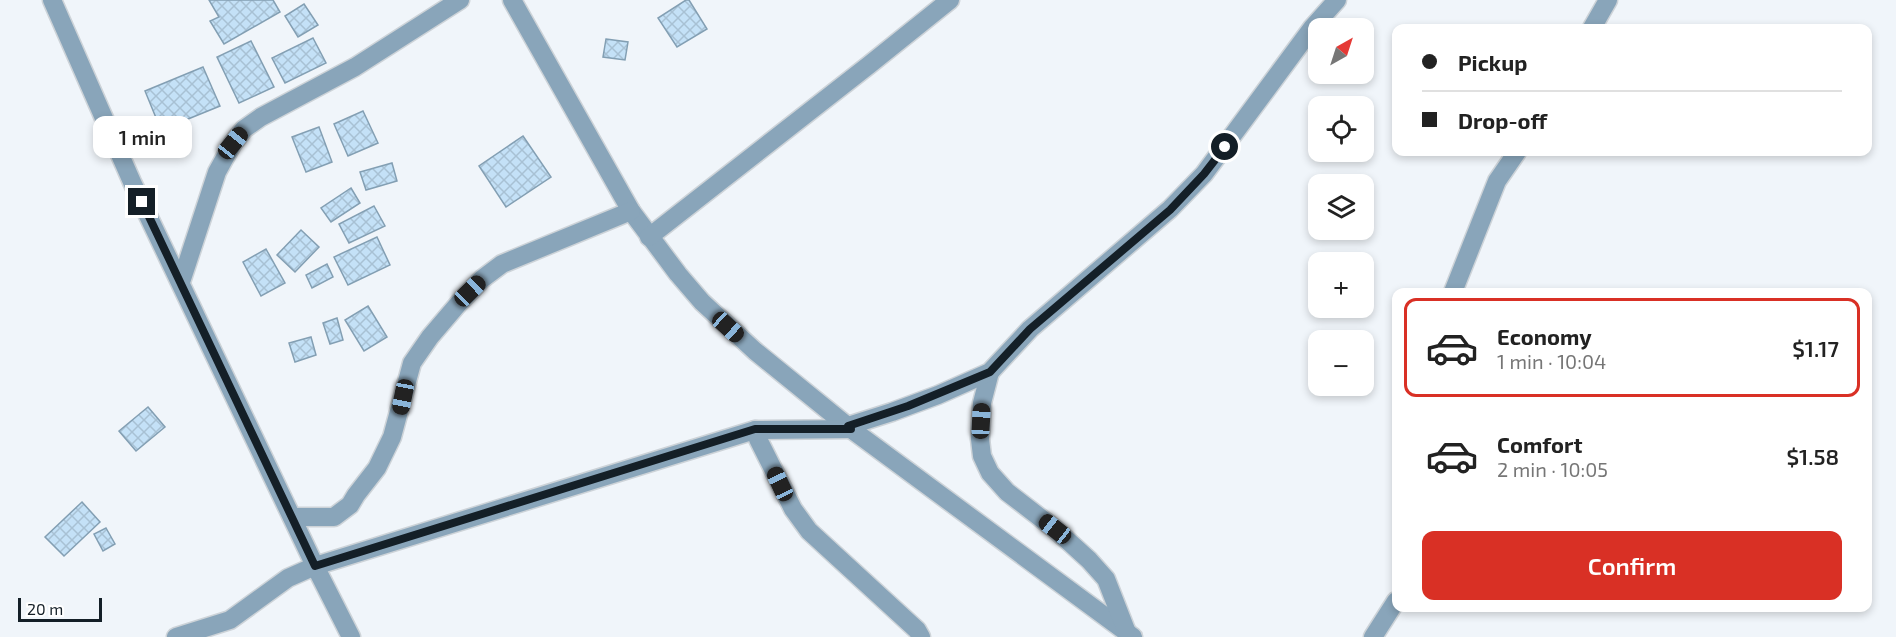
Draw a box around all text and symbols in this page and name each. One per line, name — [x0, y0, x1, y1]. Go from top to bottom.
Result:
north arrow — [1308, 18, 1374, 84]
map controls — [1308, 18, 1374, 396]
text: Pickup — [1458, 49, 1527, 75]
button: locate — [1308, 96, 1374, 162]
text: Drop-off — [1458, 107, 1547, 133]
callout: 1 min — [92, 115, 192, 157]
car — [215, 123, 251, 163]
text: 1 min — [119, 125, 166, 149]
route start — [1211, 133, 1238, 160]
button: layers — [1308, 174, 1374, 240]
route end — [128, 188, 155, 215]
button: + — [1308, 252, 1374, 318]
car — [451, 272, 489, 310]
car — [709, 308, 747, 346]
icon: car — [1425, 321, 1479, 375]
text: Economy — [1497, 323, 1592, 349]
button: − — [1308, 330, 1374, 396]
text: $1.17 — [1792, 335, 1839, 361]
text: 1 min · 10:04 — [1497, 349, 1606, 373]
car — [391, 378, 415, 416]
car — [971, 403, 991, 439]
icon: car — [1425, 429, 1479, 483]
text: Comfort — [1497, 431, 1582, 457]
text: $1.58 — [1786, 443, 1839, 469]
text: 2 min · 10:05 — [1497, 457, 1608, 481]
car — [764, 464, 796, 504]
car — [1035, 511, 1075, 547]
button: Confirm — [1422, 531, 1842, 600]
scale bar — [18, 595, 102, 622]
text: 20 m — [27, 599, 63, 618]

